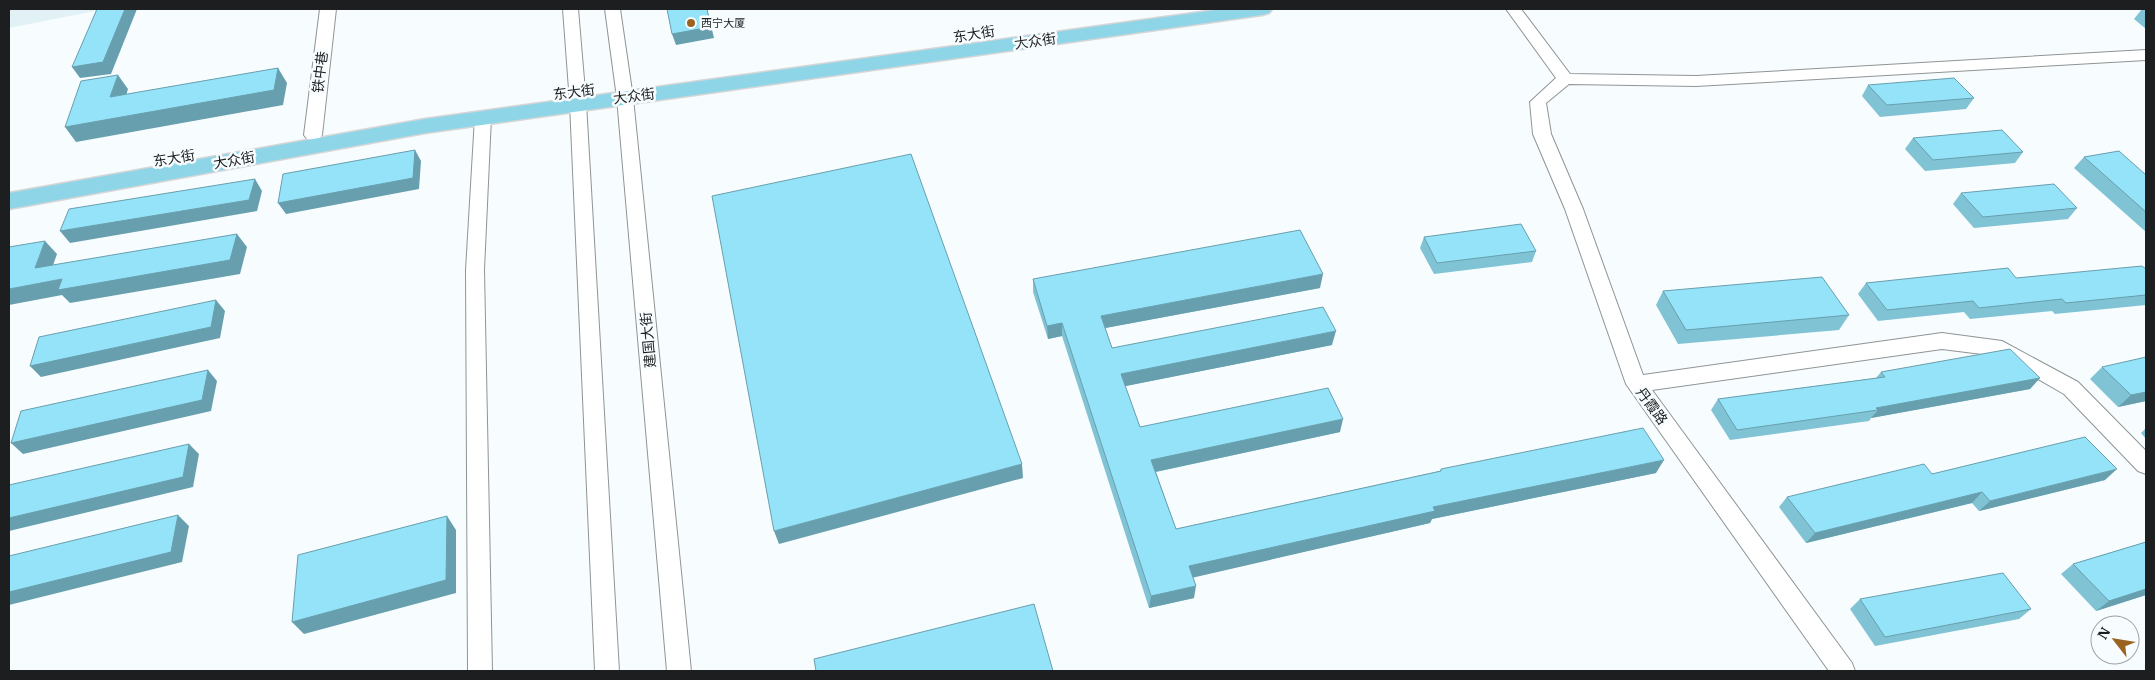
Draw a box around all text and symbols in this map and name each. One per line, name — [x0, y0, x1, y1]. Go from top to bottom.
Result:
place label: 西宁大厦 — [701, 16, 745, 30]
marker: 西宁大厦 — [685, 17, 697, 29]
street label: 东大街 — [952, 22, 996, 46]
street label: 大众街 — [1013, 29, 1057, 53]
street label: 铁中巷 — [309, 50, 331, 94]
street label: 东大街 — [552, 81, 596, 103]
street label: 大众街 — [612, 85, 656, 107]
street label: 东大街 — [152, 146, 196, 170]
street label: 大众街 — [212, 147, 256, 173]
street label: 建国大街 — [637, 311, 659, 369]
street label: 丹霞路 — [1632, 384, 1672, 428]
north arrow — [2090, 615, 2140, 665]
text: N — [2093, 624, 2114, 643]

